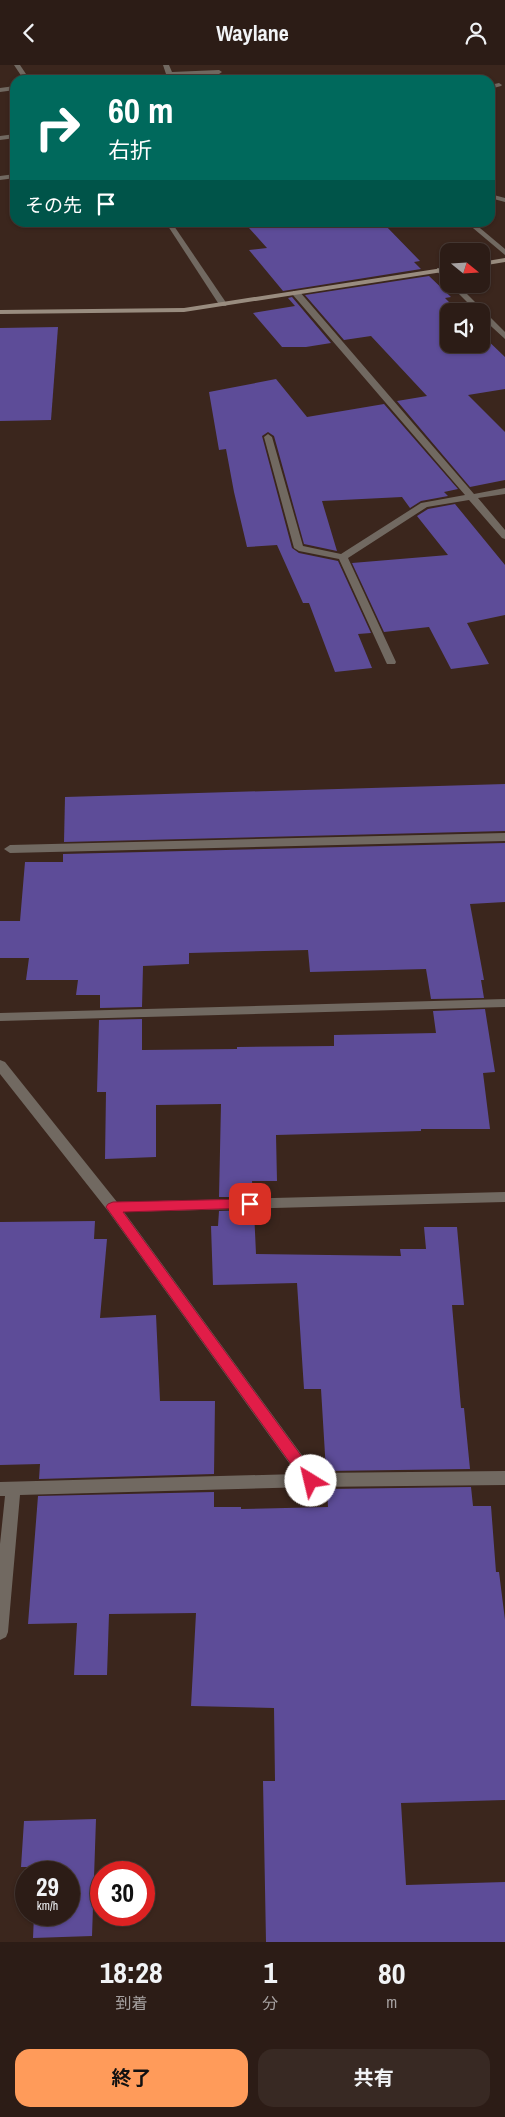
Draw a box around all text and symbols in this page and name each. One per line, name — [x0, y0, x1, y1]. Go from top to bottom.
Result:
text: Waylane — [216, 18, 289, 48]
icon: back — [15, 19, 43, 47]
icon: person — [462, 19, 490, 47]
text: 60 m — [108, 87, 173, 134]
icon: right — [25, 95, 90, 160]
text: 右折 — [108, 135, 152, 165]
icon: arrive — [92, 190, 120, 218]
text: その先 — [25, 192, 82, 218]
north arrow — [440, 243, 490, 293]
map controls — [440, 243, 490, 353]
button: sound — [440, 303, 490, 353]
pin — [229, 1183, 271, 1225]
icon: arrive — [236, 1190, 264, 1218]
position arrow — [284, 1454, 336, 1506]
speed limit sign: 30 — [90, 1861, 155, 1926]
text: 29 — [36, 1870, 59, 1904]
text: km/h — [37, 1898, 58, 1914]
text: 18:28 — [100, 1952, 163, 1992]
text: 1 — [263, 1952, 277, 1992]
text: 80 — [378, 1953, 405, 1993]
text: m — [386, 1991, 397, 2013]
text: 到着 — [115, 1992, 147, 2014]
text: 分 — [262, 1992, 278, 2014]
button: 終了 — [15, 2049, 248, 2107]
button: 共有 — [258, 2049, 490, 2107]

